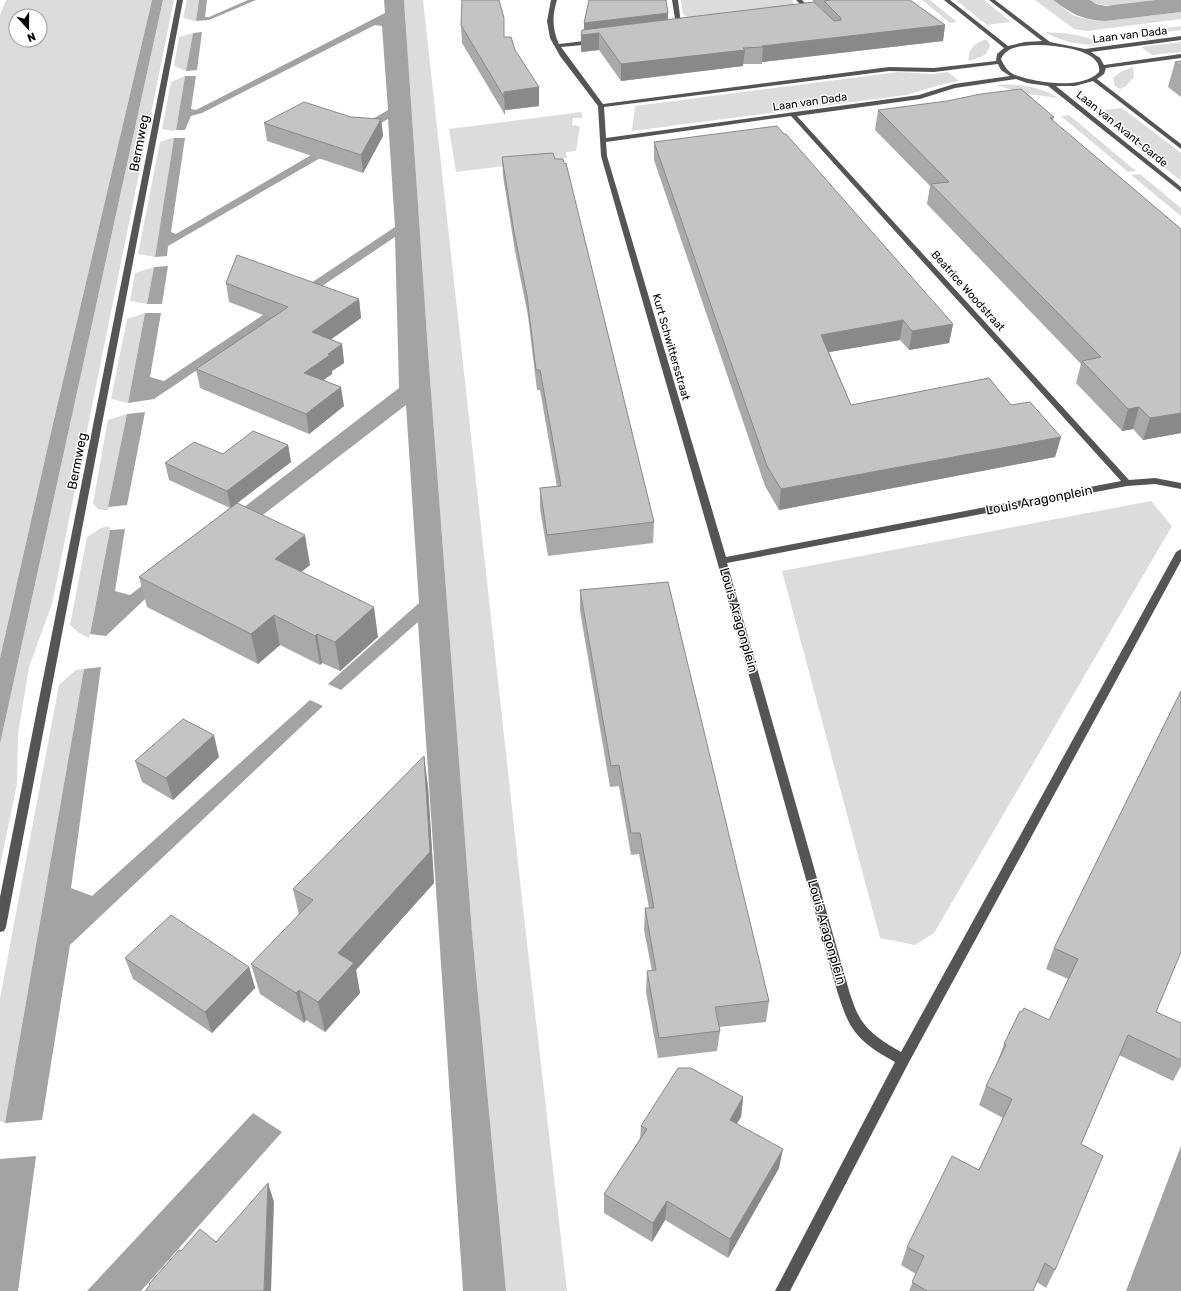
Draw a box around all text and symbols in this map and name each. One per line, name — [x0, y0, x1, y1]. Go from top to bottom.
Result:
north arrow — [8, 8, 48, 48]
street label: Laan van Dada — [1092, 24, 1168, 46]
text: N — [25, 29, 37, 44]
street label: Laan van Avant-Garde — [1074, 88, 1170, 170]
street label: Laan van Dada — [772, 90, 848, 114]
street label: Bermweg — [126, 113, 153, 173]
street label: Beatrice Woodstraat — [929, 248, 1008, 334]
street label: Kurt Schwittersstraat — [650, 292, 693, 402]
street label: Bermweg — [64, 431, 91, 491]
street label: Louis Aragonplein — [984, 482, 1094, 519]
street label: Louis Aragonplein — [716, 566, 761, 674]
street label: Louis Aragonplein — [804, 878, 849, 986]

